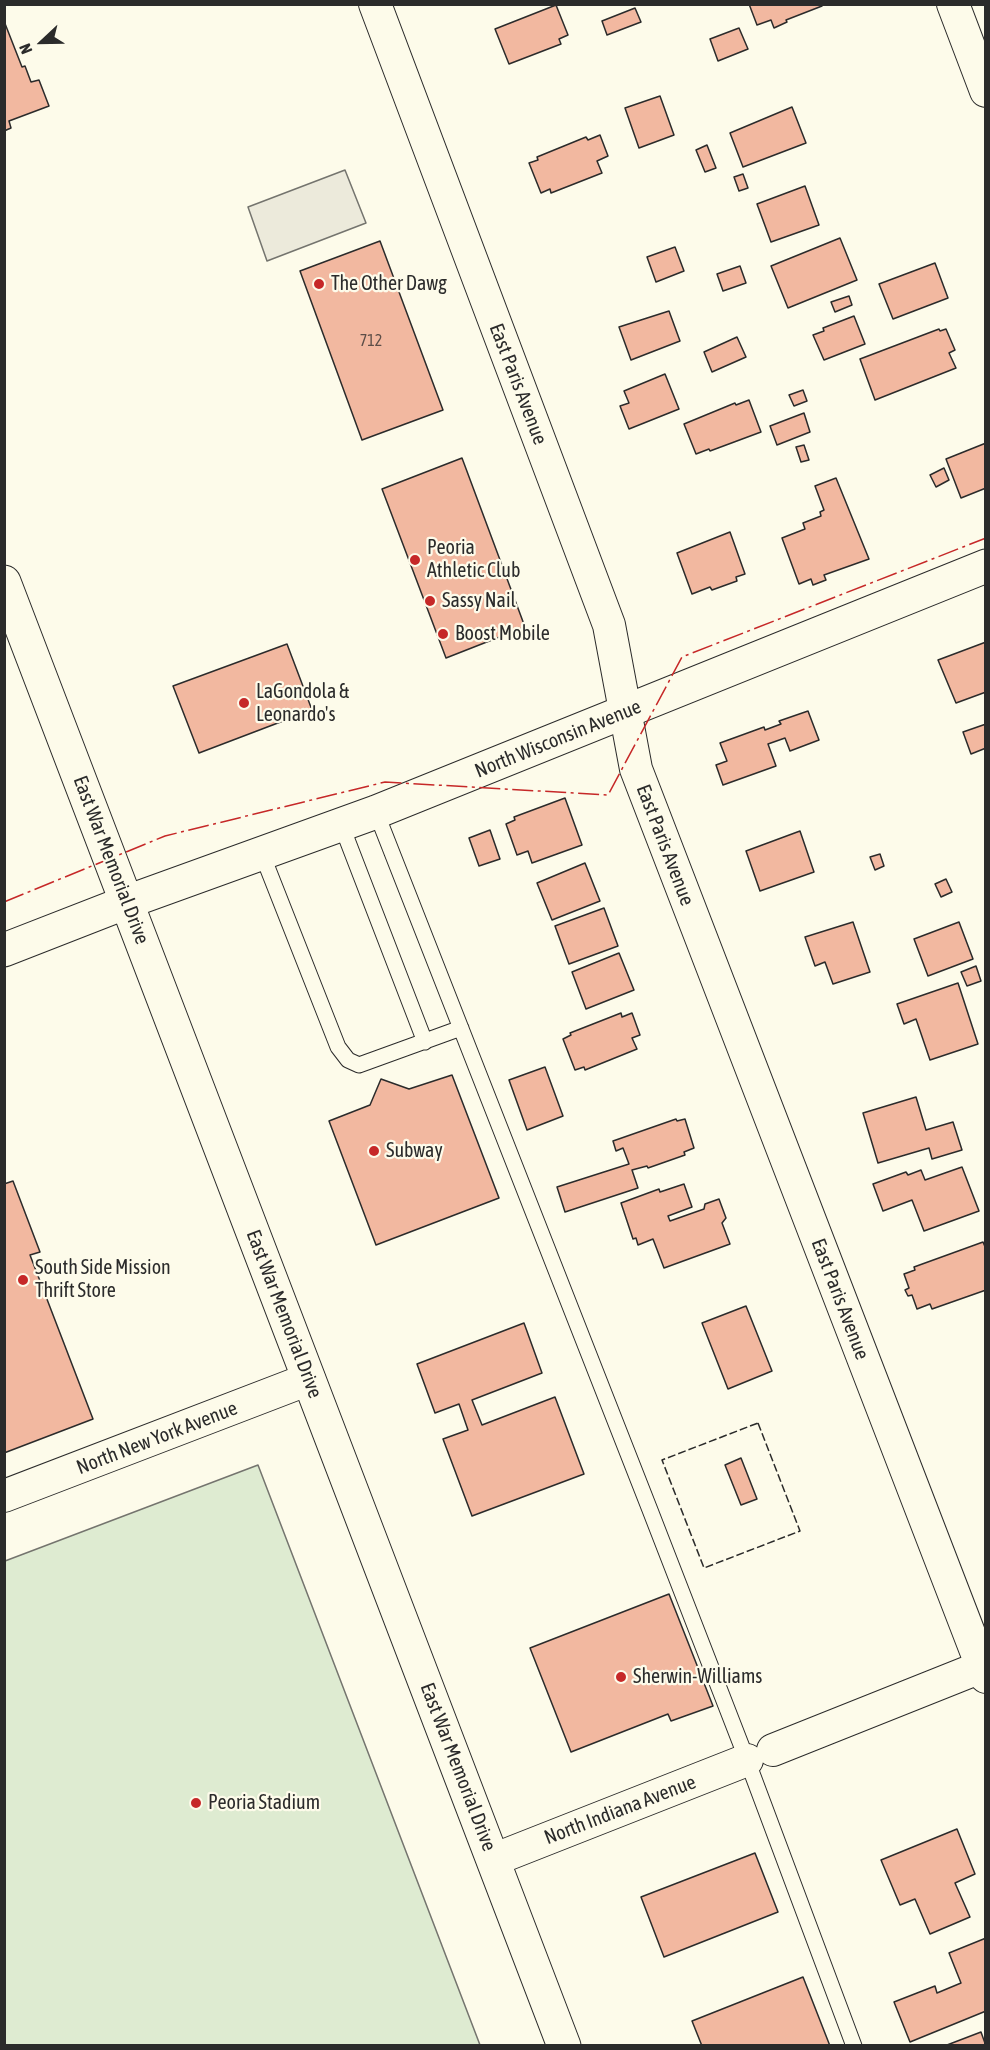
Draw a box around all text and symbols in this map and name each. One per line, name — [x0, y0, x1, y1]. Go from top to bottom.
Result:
north arrow — [12, 12, 72, 72]
text: N — [15, 41, 35, 57]
place label: The Other Dawg — [331, 272, 447, 296]
marker: The Other Dawg — [312, 277, 326, 291]
street label: East Paris Avenue — [484, 320, 552, 448]
house number: 712 — [360, 331, 382, 351]
place label: Peoria Athletic Club — [427, 536, 520, 583]
marker: Peoria Athletic Club — [408, 553, 422, 567]
place label: Sassy Nail — [442, 589, 516, 613]
marker: Sassy Nail — [423, 594, 437, 608]
place label: Boost Mobile — [455, 622, 550, 646]
marker: Boost Mobile — [436, 627, 450, 641]
place label: LaGondola & Leonardo's — [256, 680, 349, 727]
street label: North Wisconsin Avenue — [471, 695, 645, 783]
marker: LaGondola & Leonardo's — [237, 696, 251, 710]
street label: East War Memorial Drive — [68, 773, 154, 947]
street label: East Paris Avenue — [631, 781, 699, 909]
place label: Subway — [386, 1139, 443, 1163]
marker: Subway — [367, 1144, 381, 1158]
street label: East War Memorial Drive — [241, 1227, 327, 1401]
street label: East Paris Avenue — [806, 1235, 874, 1363]
place label: South Side Mission Thrift Store — [35, 1256, 171, 1303]
marker: South Side Mission Thrift Store — [16, 1273, 30, 1287]
street label: North New York Avenue — [73, 1396, 241, 1480]
place label: Sherwin-Williams — [633, 1665, 762, 1689]
marker: Sherwin-Williams — [614, 1670, 628, 1684]
street label: East War Memorial Drive — [415, 1680, 501, 1854]
street label: North Indiana Avenue — [541, 1770, 699, 1850]
place label: Peoria Stadium — [208, 1791, 320, 1815]
marker: Peoria Stadium — [189, 1796, 203, 1810]

